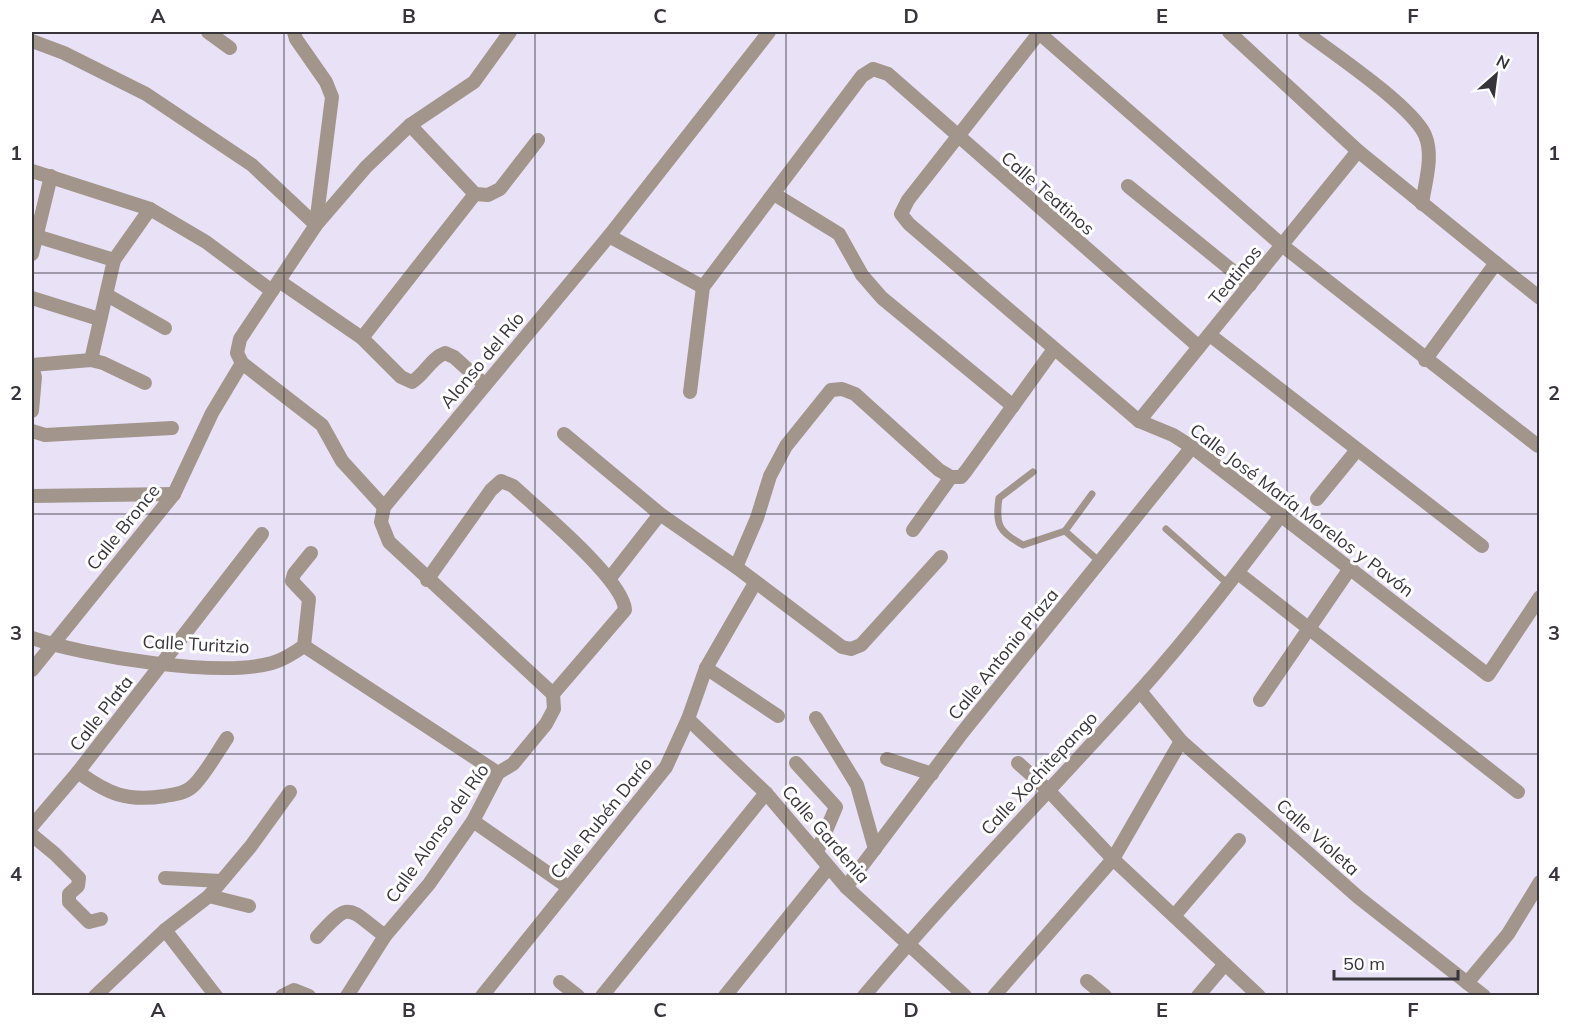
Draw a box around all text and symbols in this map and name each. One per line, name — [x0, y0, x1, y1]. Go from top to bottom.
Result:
text: A — [151, 3, 166, 28]
text: B — [402, 3, 416, 28]
text: C — [653, 3, 667, 28]
text: D — [903, 3, 919, 28]
text: E — [1156, 3, 1168, 28]
text: F — [1407, 3, 1419, 28]
north arrow — [1466, 45, 1526, 105]
text: N — [1493, 50, 1513, 73]
text: 1 — [10, 140, 22, 165]
text: 1 — [1548, 140, 1560, 165]
street label: Calle Teatinos — [997, 146, 1099, 240]
street label: Teatinos — [1204, 241, 1266, 309]
street label: Alonso del Río — [435, 307, 529, 413]
text: 2 — [10, 380, 22, 405]
text: 2 — [1548, 380, 1560, 405]
street label: Calle José María Morelos y Pavón — [1185, 418, 1419, 602]
street label: Calle Bronce — [81, 479, 165, 575]
street label: Calle Antonio Plaza — [943, 583, 1063, 725]
text: 3 — [10, 620, 22, 645]
text: 3 — [1548, 620, 1560, 645]
street label: Calle Turitzio — [142, 630, 250, 658]
street label: Calle Plata — [64, 671, 138, 755]
street label: Calle Xochitepango — [976, 706, 1102, 840]
street label: Calle Rubén Darío — [545, 753, 657, 883]
street label: Calle Alonso del Río — [380, 759, 494, 907]
street label: Calle Gardenia — [777, 780, 875, 888]
street label: Calle Violeta — [1272, 794, 1364, 880]
text: 4 — [10, 861, 22, 886]
text: 4 — [1548, 861, 1560, 886]
scale bar — [1334, 943, 1458, 981]
text: 50 m — [1343, 952, 1385, 975]
text: A — [151, 997, 166, 1022]
text: B — [402, 997, 416, 1022]
text: C — [653, 997, 667, 1022]
text: D — [903, 997, 919, 1022]
text: E — [1156, 997, 1168, 1022]
text: F — [1407, 997, 1419, 1022]

